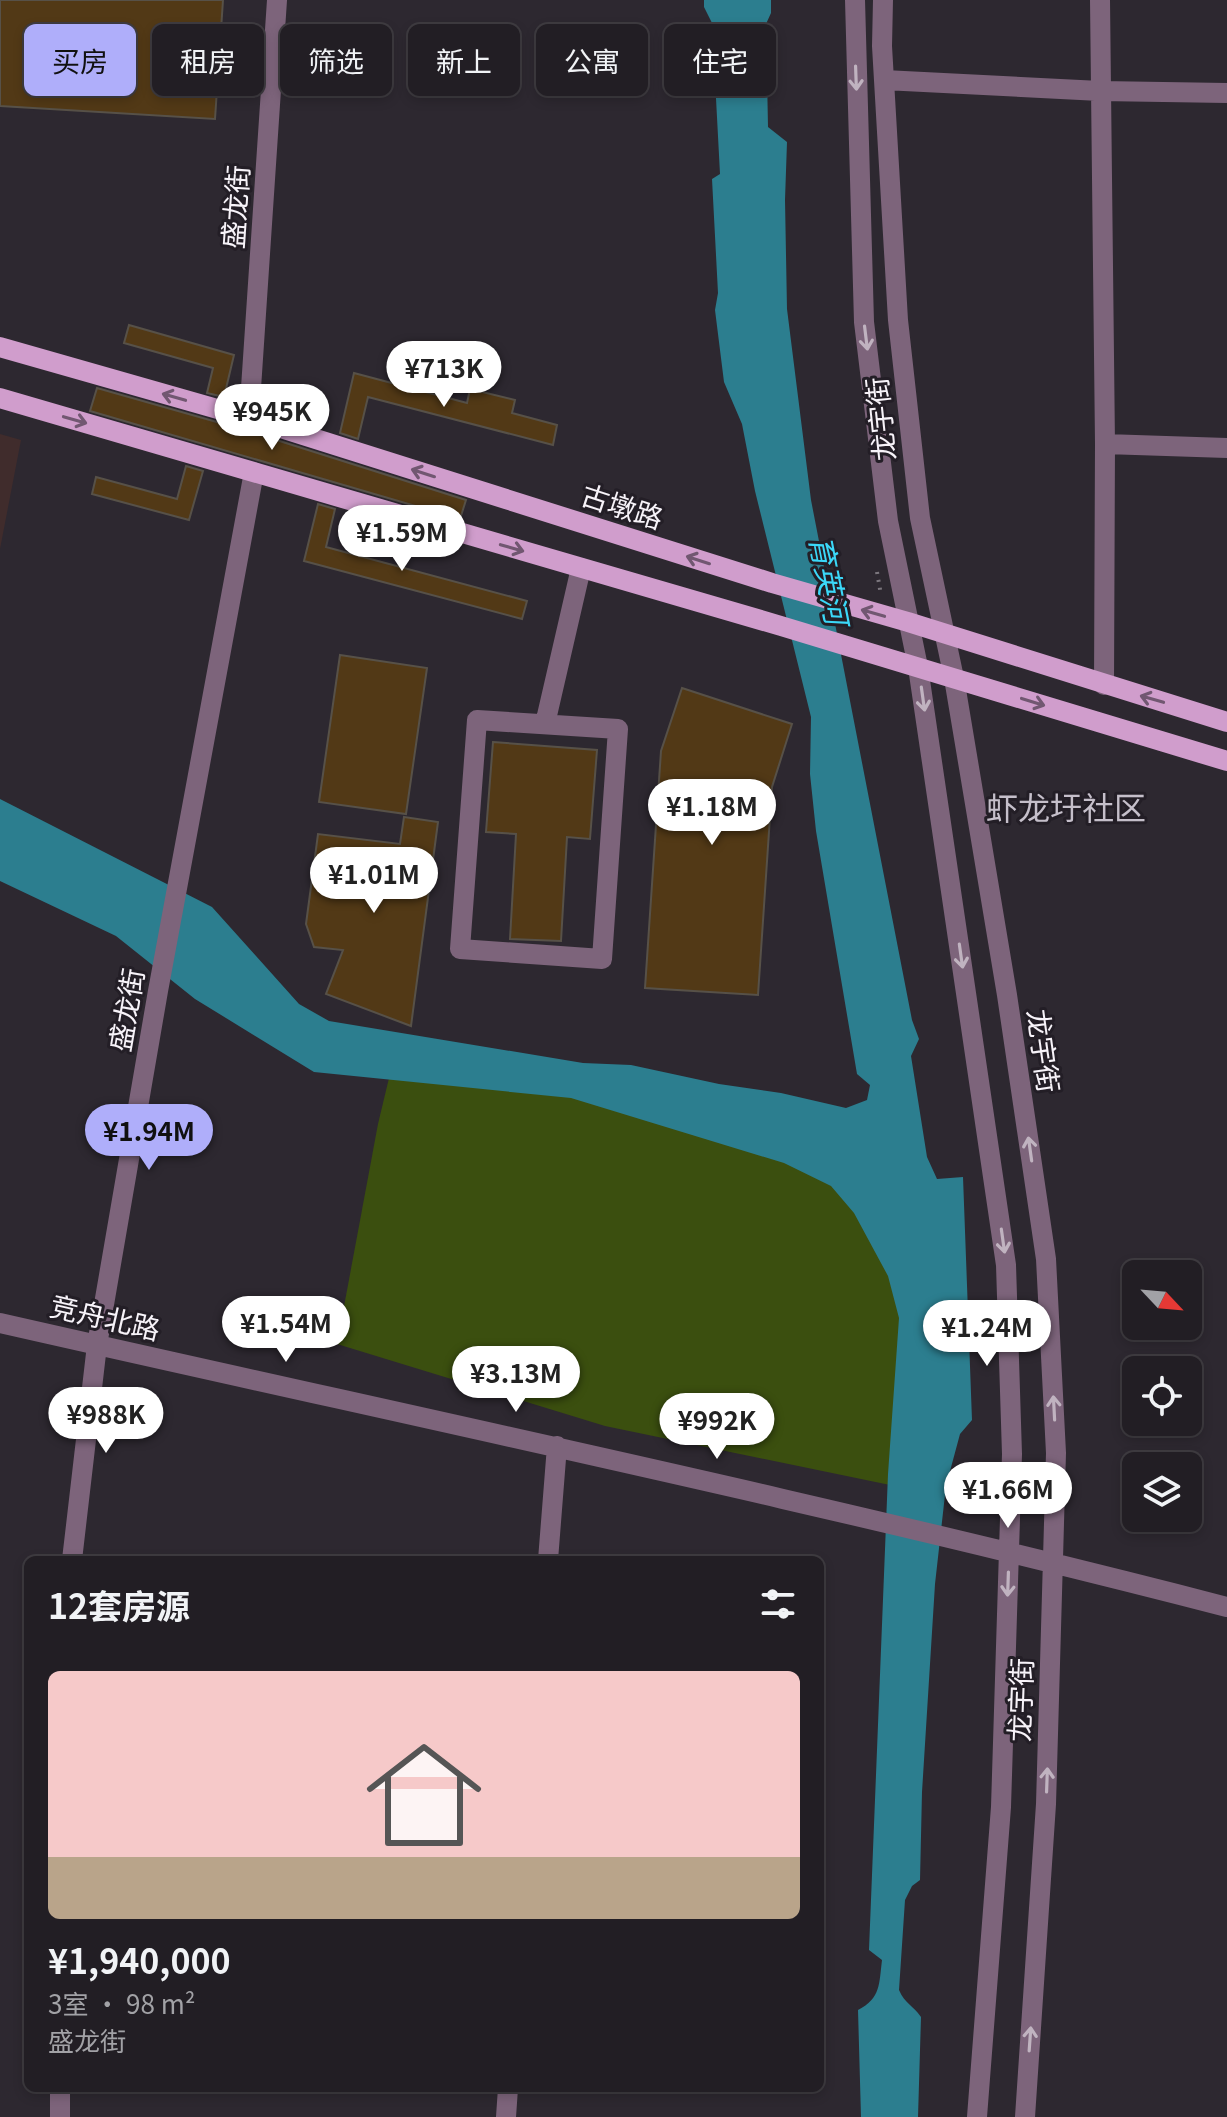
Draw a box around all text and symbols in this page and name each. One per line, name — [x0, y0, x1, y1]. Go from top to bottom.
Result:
chip: 买房 — [24, 24, 136, 96]
chip: 租房 — [152, 24, 264, 96]
chip: 筛选 — [280, 24, 392, 96]
chip: 新上 — [408, 24, 520, 96]
chip: 公寓 — [536, 24, 648, 96]
chip: 住宅 — [664, 24, 776, 96]
one-way arrow — [849, 64, 864, 91]
street label: 盛龙街 — [211, 164, 257, 250]
one-way arrow — [859, 325, 874, 350]
pin: ¥713K — [388, 341, 500, 409]
text: ¥713K — [404, 348, 484, 385]
street label: 龙宇街 — [855, 375, 903, 463]
pin: ¥945K — [216, 384, 328, 452]
one-way arrow — [162, 388, 188, 403]
text: ¥945K — [232, 391, 312, 428]
one-way arrow — [61, 413, 87, 428]
one-way arrow — [411, 465, 437, 480]
street label: 古墩路 — [576, 473, 669, 537]
pin: ¥1.59M — [337, 505, 467, 573]
text: ¥1.59M — [356, 512, 448, 549]
water label: 育英河 — [801, 531, 862, 633]
one-way arrow — [499, 541, 525, 556]
one-way arrow — [685, 552, 711, 567]
one-way arrow — [861, 604, 887, 619]
one-way arrow — [916, 686, 931, 711]
one-way arrow — [1140, 691, 1166, 706]
one-way arrow — [1020, 696, 1045, 710]
pin: ¥1.18M — [647, 779, 777, 847]
district label: 虾龙圩社区 — [986, 783, 1146, 829]
text: ¥1.18M — [666, 786, 758, 823]
pin: ¥1.01M — [309, 847, 439, 915]
text: ¥1.01M — [328, 854, 420, 891]
one-way arrow — [954, 943, 969, 968]
street label: 盛龙街 — [98, 965, 152, 1054]
street label: 龙宇街 — [1019, 1006, 1071, 1095]
pin: ¥1.94M — [84, 1104, 214, 1172]
text: ¥1.94M — [103, 1111, 195, 1148]
one-way arrow — [1022, 1137, 1037, 1162]
one-way arrow — [996, 1228, 1011, 1253]
north arrow — [1122, 1260, 1202, 1340]
map controls — [1122, 1260, 1202, 1532]
street label: 竞舟北路 — [46, 1284, 165, 1348]
pin: ¥1.54M — [221, 1296, 351, 1364]
pin: ¥1.24M — [922, 1300, 1052, 1368]
text: ¥1.54M — [240, 1303, 332, 1340]
text: ¥1.24M — [941, 1307, 1033, 1344]
pin: ¥3.13M — [451, 1346, 581, 1414]
text: ¥3.13M — [470, 1353, 562, 1390]
button: locate — [1122, 1356, 1202, 1436]
pin: ¥988K — [50, 1387, 162, 1455]
pin: ¥992K — [661, 1393, 773, 1461]
text: ¥988K — [66, 1394, 146, 1431]
one-way arrow — [1046, 1395, 1061, 1422]
text: ¥992K — [677, 1400, 757, 1437]
button: layers — [1122, 1452, 1202, 1532]
pin: ¥1.66M — [943, 1462, 1073, 1530]
text: ¥1.66M — [962, 1469, 1054, 1506]
one-way arrow — [1000, 1570, 1015, 1597]
text: 12套房源 — [48, 1580, 190, 1629]
icon: filters — [756, 1582, 800, 1626]
street label: 龙宇街 — [998, 1657, 1040, 1743]
icon: home — [352, 1723, 496, 1867]
one-way arrow — [1039, 1767, 1055, 1794]
text: ¥1,940,000 — [48, 1935, 231, 1984]
text: 3室 · 98 m² — [48, 1984, 196, 2021]
text: 盛龙街 — [48, 2021, 126, 2058]
one-way arrow — [1023, 2026, 1038, 2053]

